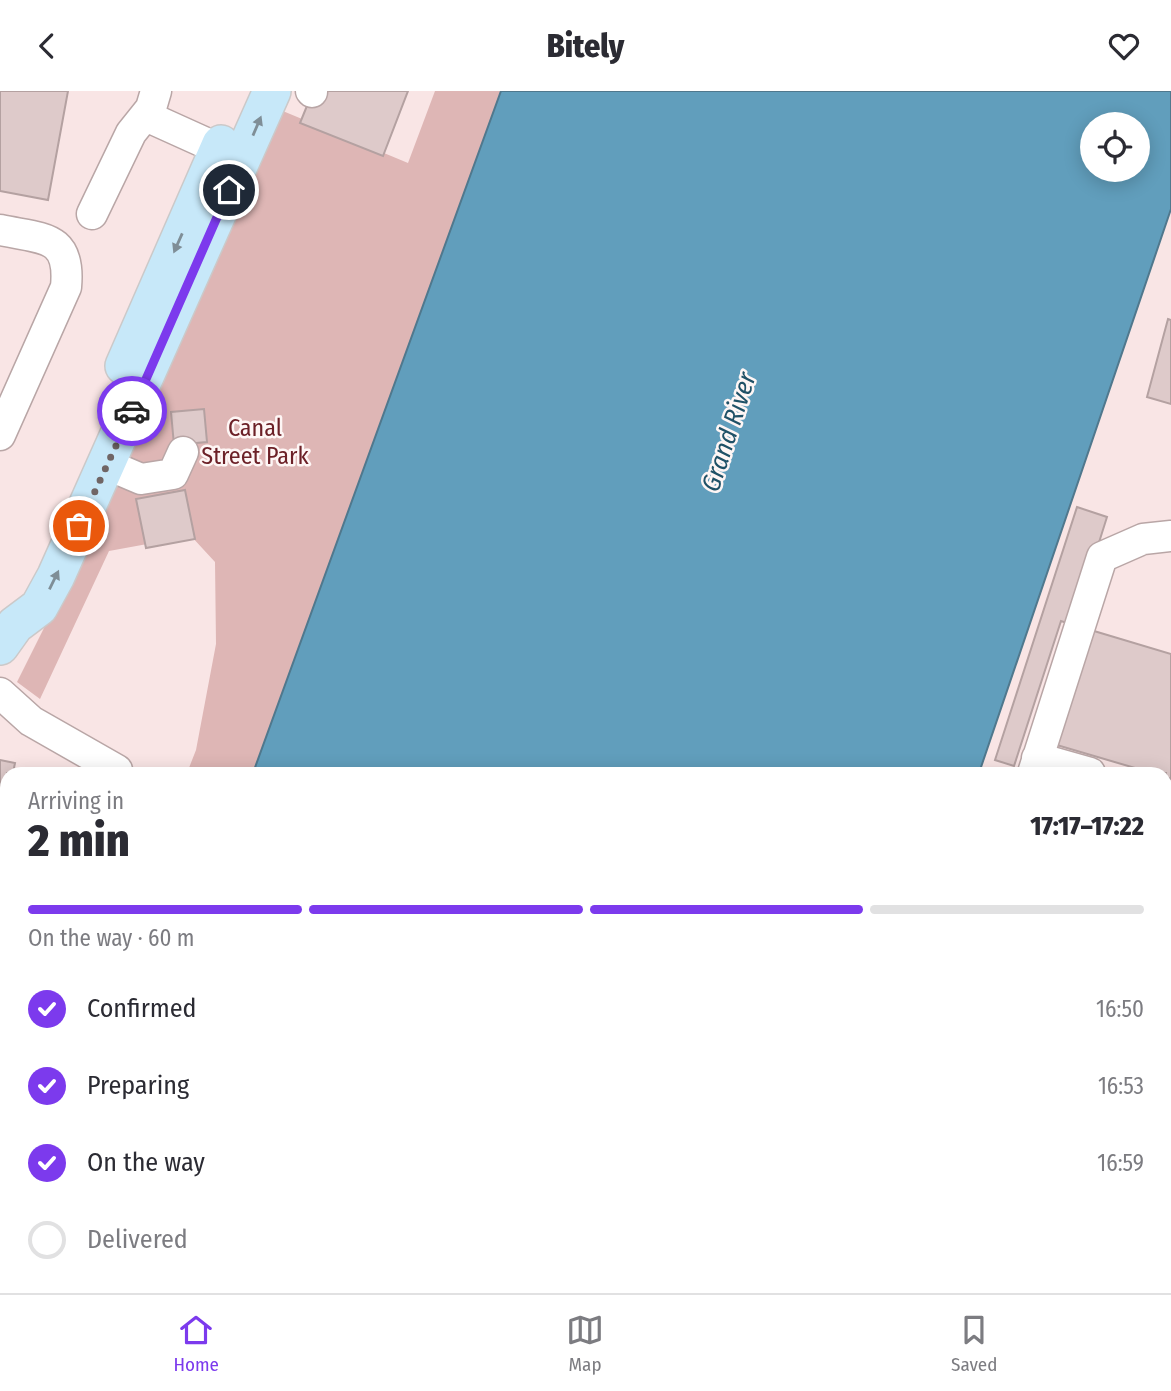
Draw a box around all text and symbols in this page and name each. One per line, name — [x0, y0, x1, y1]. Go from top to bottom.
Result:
icon: back — [28, 27, 66, 65]
text: Bitely — [547, 27, 624, 65]
icon: heart — [1105, 27, 1143, 65]
map controls — [1080, 112, 1150, 182]
button: locate — [1080, 112, 1150, 182]
one-way arrow — [251, 115, 262, 136]
pin — [199, 160, 259, 220]
icon: home — [210, 171, 248, 209]
one-way arrow — [172, 233, 184, 253]
water label: Grand River — [695, 368, 763, 495]
courier — [97, 376, 167, 446]
icon: car — [113, 392, 151, 430]
park label: Canal Street Park — [201, 414, 309, 470]
pin — [49, 496, 109, 556]
icon: bag — [60, 507, 98, 545]
one-way arrow — [48, 570, 59, 590]
text: Arriving in — [28, 787, 124, 815]
text: 17:17–17:22 — [1030, 811, 1144, 842]
text: 2 min — [28, 813, 130, 868]
text: On the way · 60 m — [28, 924, 195, 952]
icon: check — [28, 990, 66, 1028]
text: Confirmed — [87, 993, 197, 1024]
text: 16:50 — [1096, 995, 1144, 1023]
icon: check — [28, 1067, 66, 1105]
text: Preparing — [87, 1070, 189, 1101]
text: 16:53 — [1098, 1072, 1144, 1100]
icon: check — [28, 1144, 66, 1182]
text: On the way — [87, 1147, 205, 1178]
text: 16:59 — [1097, 1149, 1144, 1177]
text: Delivered — [87, 1224, 188, 1255]
tab: Home — [174, 1311, 219, 1376]
tab: Map — [566, 1311, 604, 1376]
tab: Saved — [951, 1311, 997, 1376]

